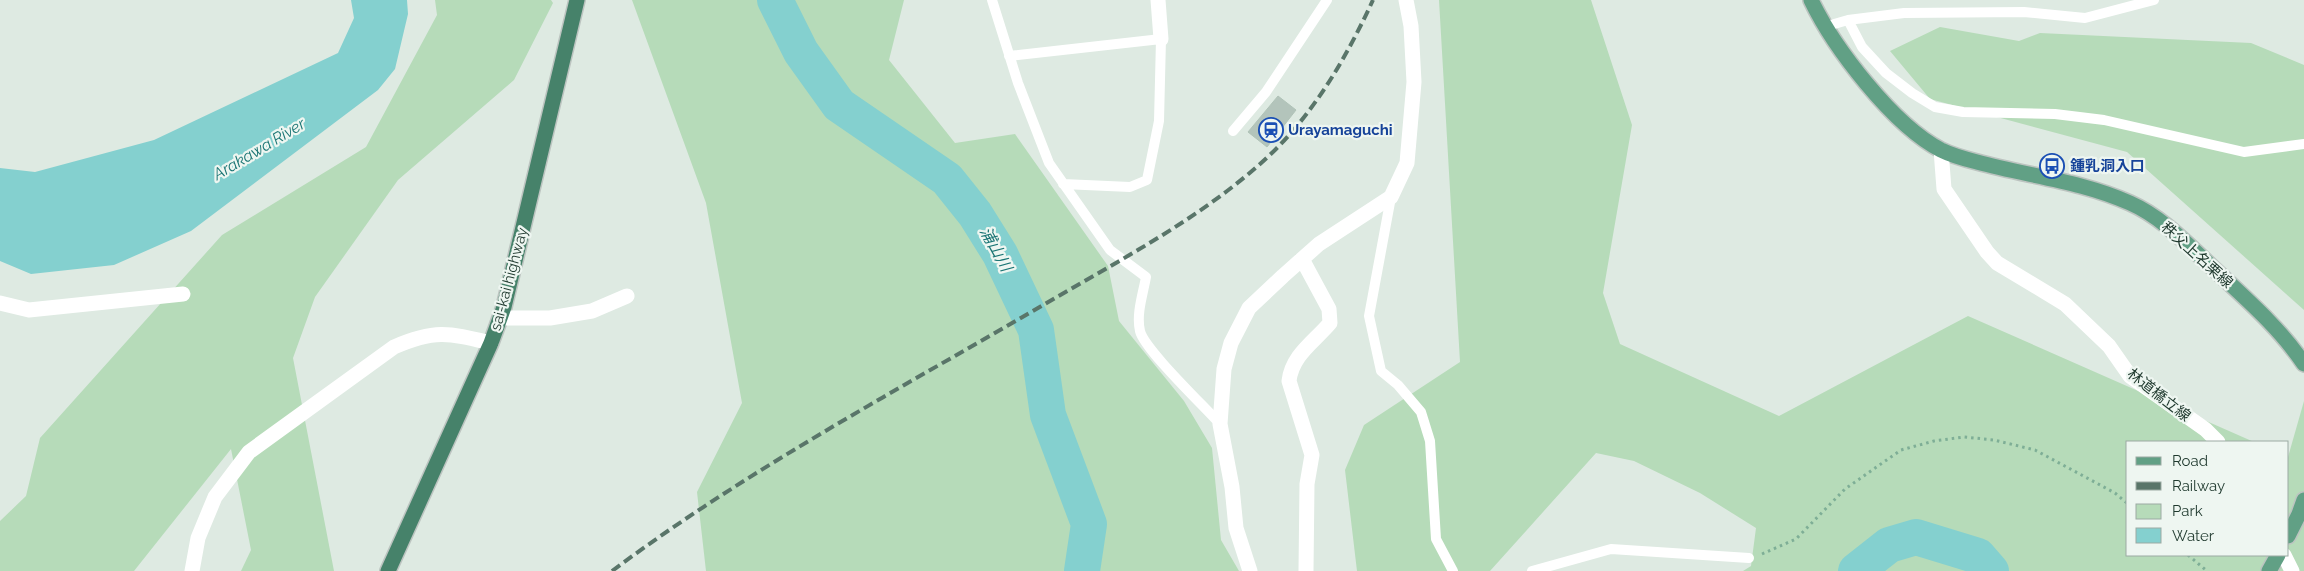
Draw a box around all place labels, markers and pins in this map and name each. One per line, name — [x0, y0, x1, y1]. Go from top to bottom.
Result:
station icon: Urayamaguchi — [1258, 117, 1284, 143]
place label: Urayamaguchi — [1288, 121, 1393, 139]
bus stop icon: 鍾乳洞入口 — [2039, 153, 2065, 179]
place label: 鍾乳洞入口 — [2070, 157, 2145, 175]

